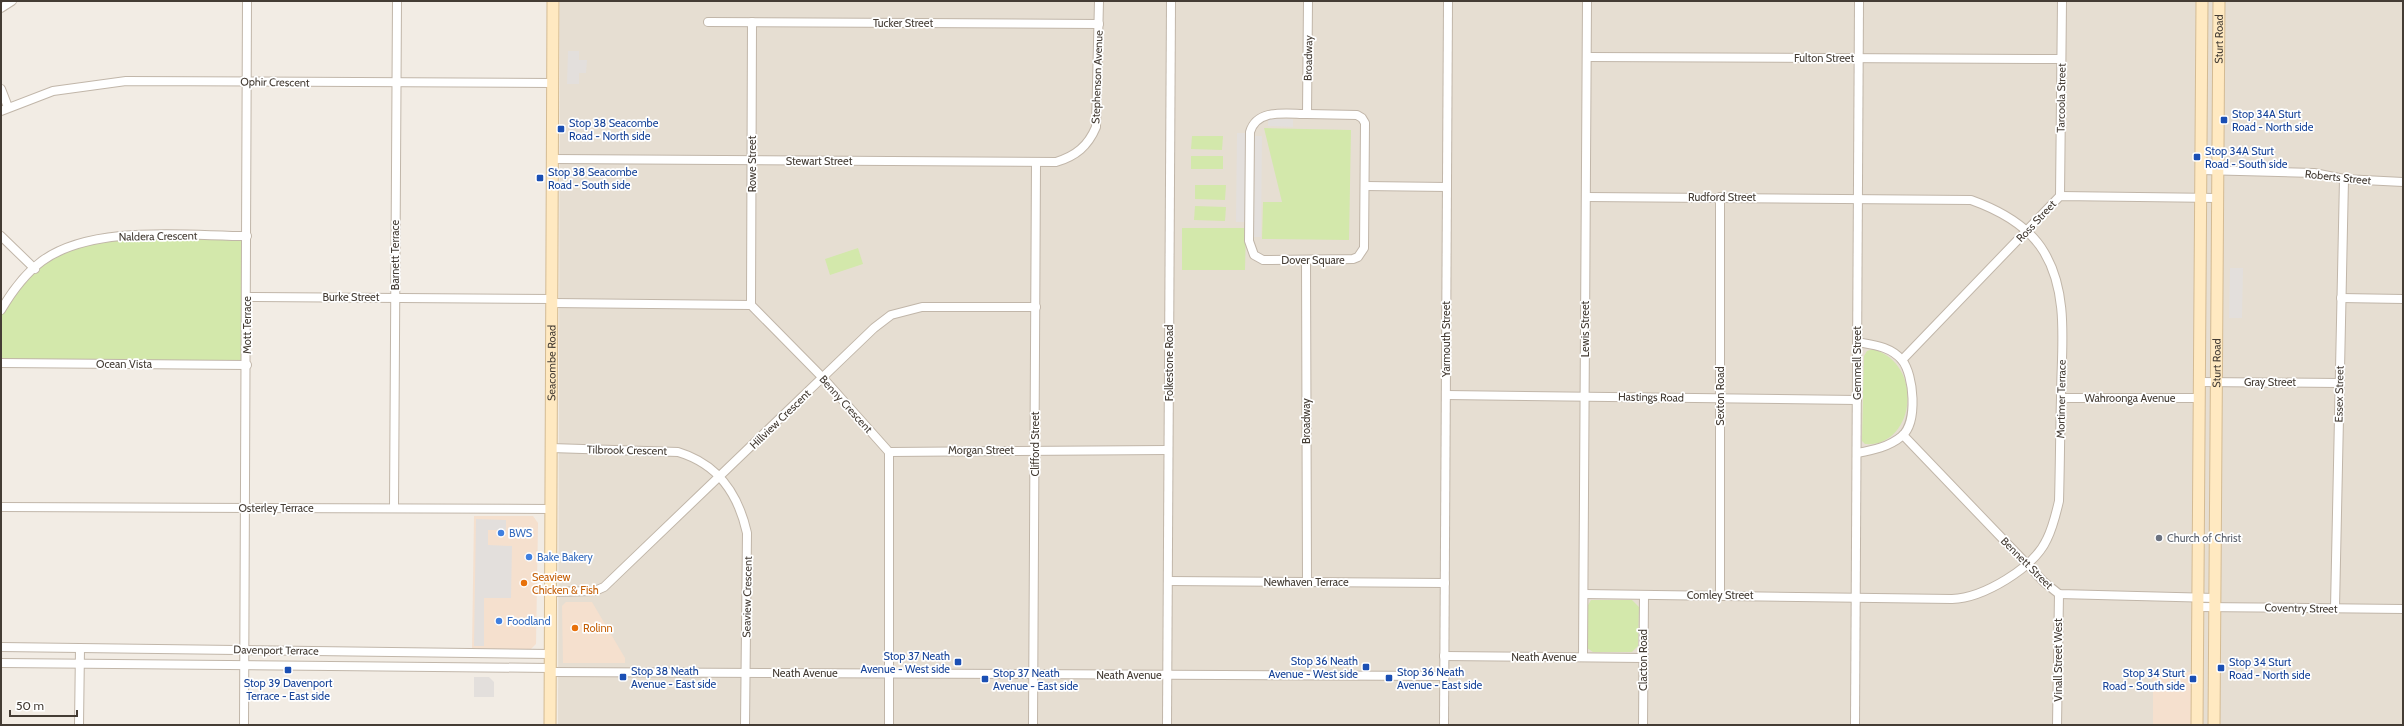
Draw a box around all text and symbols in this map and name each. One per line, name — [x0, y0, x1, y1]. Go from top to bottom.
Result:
street label: Sturt Road — [2212, 14, 2226, 64]
street label: Tucker Street — [873, 16, 933, 30]
street label: Stephenson Avenue — [1088, 30, 1106, 124]
street label: Broadway — [1301, 35, 1315, 81]
street label: Fulton Street — [1794, 51, 1854, 65]
street label: Tarcoola Street — [2053, 63, 2069, 133]
street label: Ophir Crescent — [240, 74, 310, 90]
place label: Stop 34A Sturt Road - North side — [2232, 107, 2314, 134]
marker: Stop 34A Sturt Road - North side — [2219, 115, 2229, 125]
place label: Stop 38 Seacombe Road - North side — [569, 116, 659, 143]
marker: Stop 38 Seacombe Road - North side — [556, 124, 566, 134]
street label: Rowe Street — [745, 135, 759, 192]
place label: Stop 34A Sturt Road - South side — [2205, 144, 2288, 171]
marker: Stop 34A Sturt Road - South side — [2192, 152, 2202, 162]
street label: Stewart Street — [786, 154, 853, 168]
place label: Stop 38 Seacombe Road - South side — [548, 165, 638, 192]
street label: Roberts Street — [2304, 167, 2372, 187]
marker: Stop 38 Seacombe Road - South side — [535, 173, 545, 183]
street label: Rudford Street — [1688, 190, 1756, 204]
street label: Ross Street — [2013, 197, 2059, 245]
street label: Barnett Terrace — [388, 219, 402, 290]
street label: Naldera Crescent — [118, 228, 198, 244]
street label: Dover Square — [1281, 253, 1345, 267]
street label: Burke Street — [323, 290, 380, 304]
street label: Mott Terrace — [240, 296, 254, 354]
street label: Lewis Street — [1578, 300, 1592, 357]
street label: Yarmouth Street — [1439, 301, 1453, 378]
street label: Seacombe Road — [544, 325, 559, 401]
street label: Folkestone Road — [1162, 325, 1176, 401]
street label: Gemmell Street — [1850, 326, 1864, 400]
street label: Sturt Road — [2209, 338, 2224, 388]
street label: Ocean Vista — [96, 357, 153, 371]
street label: Mortimer Terrace — [2053, 359, 2069, 439]
street label: Essex Street — [2332, 365, 2346, 422]
street label: Sexton Road — [1713, 366, 1727, 426]
street label: Benny Crescent — [816, 372, 876, 436]
street label: Gray Street — [2244, 375, 2296, 389]
street label: Hillview Crescent — [747, 386, 814, 452]
street label: Hastings Road — [1618, 389, 1684, 405]
street label: Wahroonga Avenue — [2085, 391, 2176, 405]
street label: Broadway — [1299, 398, 1313, 444]
street label: Clifford Street — [1028, 411, 1042, 477]
street label: Tilbrook Crescent — [587, 442, 667, 458]
street label: Morgan Street — [948, 443, 1014, 457]
street label: Osterley Terrace — [238, 501, 314, 515]
place label: BWS — [509, 526, 533, 540]
marker: BWS — [496, 528, 506, 538]
place label: Church of Christ — [2167, 531, 2241, 545]
marker: Church of Christ — [2154, 533, 2164, 543]
street label: Bennett Street — [1998, 534, 2056, 592]
place label: Bake Bakery — [537, 550, 593, 564]
marker: Bake Bakery — [524, 552, 534, 562]
street label: Seaview Crescent — [739, 556, 755, 638]
place label: Seaview Chicken & Fish — [532, 570, 599, 597]
street label: Newhaven Terrace — [1263, 575, 1349, 589]
marker: Seaview Chicken & Fish — [519, 578, 529, 588]
street label: Comley Street — [1687, 588, 1754, 602]
street label: Coventry Street — [2264, 600, 2338, 616]
place label: Foodland — [507, 614, 551, 628]
marker: Foodland — [494, 616, 504, 626]
street label: Vinall Street West — [2051, 618, 2065, 702]
place label: Rolinn — [583, 621, 613, 635]
marker: Rolinn — [570, 623, 580, 633]
street label: Clacton Road — [1636, 629, 1650, 691]
street label: Davenport Terrace — [233, 642, 319, 658]
place label: Stop 37 Neath Avenue - West side — [861, 649, 950, 676]
street label: Neath Avenue — [1511, 650, 1577, 664]
place label: Stop 36 Neath Avenue - West side — [1269, 654, 1358, 681]
place label: Stop 34 Sturt Road - North side — [2229, 655, 2311, 682]
marker: Stop 37 Neath Avenue - West side — [953, 657, 963, 667]
marker: Stop 36 Neath Avenue - West side — [1361, 662, 1371, 672]
marker: Stop 34 Sturt Road - North side — [2216, 663, 2226, 673]
place label: Stop 38 Neath Avenue - East side — [631, 664, 717, 691]
marker: Stop 39 Davenport Terrace - East side — [283, 665, 293, 675]
place label: Stop 36 Neath Avenue - East side — [1397, 665, 1483, 692]
street label: Neath Avenue — [772, 666, 838, 680]
place label: Stop 37 Neath Avenue - East side — [993, 666, 1079, 693]
place label: Stop 34 Sturt Road - South side — [2103, 666, 2185, 693]
street label: Neath Avenue — [1096, 668, 1162, 682]
marker: Stop 38 Neath Avenue - East side — [618, 672, 628, 682]
marker: Stop 36 Neath Avenue - East side — [1384, 673, 1394, 683]
marker: Stop 37 Neath Avenue - East side — [980, 674, 990, 684]
marker: Stop 34 Sturt Road - South side — [2188, 674, 2198, 684]
place label: Stop 39 Davenport Terrace - East side — [244, 676, 333, 703]
scale bar — [10, 692, 77, 718]
text: 50 m — [16, 698, 44, 713]

